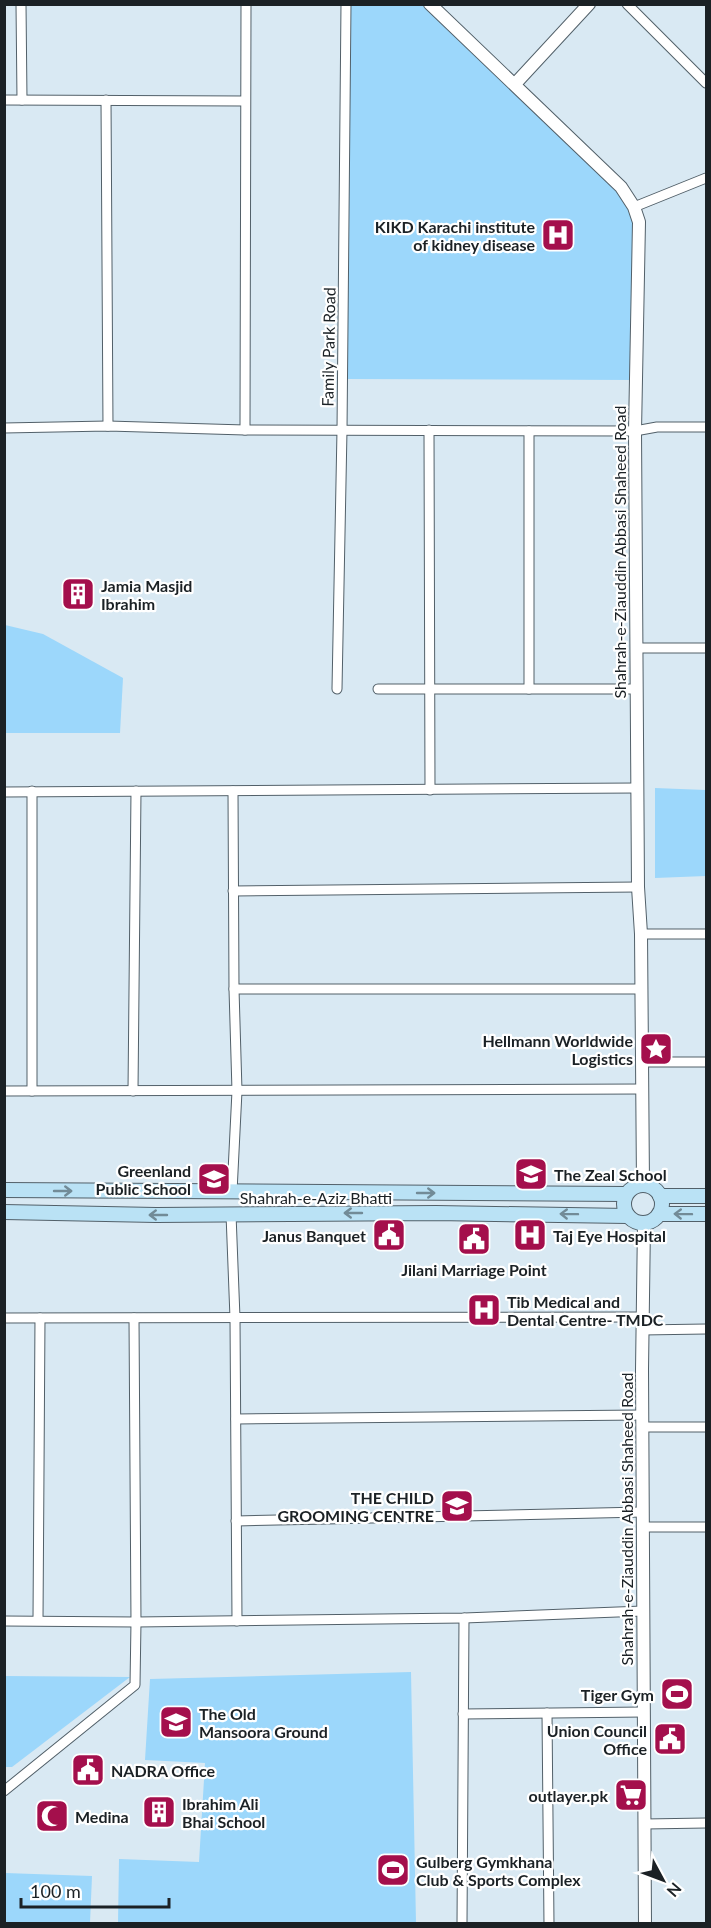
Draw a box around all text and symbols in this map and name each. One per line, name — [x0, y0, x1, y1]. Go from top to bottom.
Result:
place label: KIKD Karachi institute of kidney disease — [375, 217, 535, 254]
hospital icon: KIKD Karachi institute of kidney disease — [540, 217, 576, 253]
street label: Family Park Road — [317, 287, 339, 407]
street label: Shahrah-e-Ziauddin Abbasi Shaheed Road — [610, 405, 629, 699]
building icon: Jamia Masjid Ibrahim — [60, 576, 96, 612]
place label: Jamia Masjid Ibrahim — [101, 576, 192, 613]
place label: Hellmann Worldwide Logistics — [482, 1031, 633, 1068]
place icon: Hellmann Worldwide Logistics — [638, 1031, 674, 1067]
school or university icon: The Zeal School — [513, 1156, 549, 1192]
place label: Greenland Public School — [96, 1161, 191, 1198]
school or university icon: Greenland Public School — [196, 1161, 232, 1197]
place label: The Zeal School — [554, 1165, 667, 1184]
one-way arrow — [52, 1185, 72, 1197]
one-way arrow — [415, 1187, 435, 1199]
street label: Shahrah-e-Aziz Bhatti — [240, 1188, 392, 1207]
one-way arrow — [344, 1207, 364, 1219]
one-way arrow — [673, 1208, 693, 1220]
one-way arrow — [149, 1209, 169, 1221]
one-way arrow — [560, 1209, 580, 1220]
public building icon: Janus Banquet — [371, 1217, 407, 1253]
hospital icon: Taj Eye Hospital — [512, 1217, 548, 1253]
public building icon: Jilani Marriage Point — [456, 1221, 492, 1257]
place label: Janus Banquet — [262, 1226, 366, 1245]
place label: Taj Eye Hospital — [553, 1226, 666, 1245]
place label: Jilani Marriage Point — [401, 1260, 547, 1279]
hospital icon: Tib Medical and Dental Centre- TMDC — [466, 1292, 502, 1328]
place label: Tib Medical and Dental Centre- TMDC — [507, 1292, 664, 1329]
street label: Shahrah-e-Ziauddin Abbasi Shaheed Road — [617, 1372, 636, 1666]
place label: THE CHILD GROOMING CENTRE — [278, 1488, 434, 1525]
school or university icon: THE CHILD GROOMING CENTRE — [439, 1488, 475, 1524]
sports icon: Tiger Gym — [659, 1676, 695, 1712]
place label: Tiger Gym — [581, 1685, 654, 1704]
school or university icon: The Old Mansoora Ground — [158, 1704, 194, 1740]
place label: The Old Mansoora Ground — [199, 1704, 328, 1741]
place label: Union Council Office — [547, 1721, 647, 1758]
public building icon: Union Council Office — [652, 1721, 688, 1757]
public building icon: NADRA Office — [70, 1752, 106, 1788]
place label: NADRA Office — [111, 1761, 216, 1780]
supermarket icon: outlayer.pk — [613, 1777, 649, 1813]
place label: outlayer.pk — [528, 1786, 608, 1805]
building icon: Ibrahim Ali Bhai School — [141, 1794, 177, 1830]
place label: Ibrahim Ali Bhai School — [182, 1794, 265, 1831]
mosque icon: Medina — [34, 1798, 70, 1834]
place label: Medina — [75, 1807, 129, 1826]
north arrow — [633, 1850, 693, 1910]
sports icon: Gulberg Gymkhana Club & Sports Complex — [375, 1852, 411, 1888]
place label: Gulberg Gymkhana Club & Sports Complex — [416, 1852, 581, 1889]
scale bar — [21, 1871, 170, 1909]
text: N — [663, 1879, 686, 1901]
text: 100 m — [30, 1880, 81, 1902]

